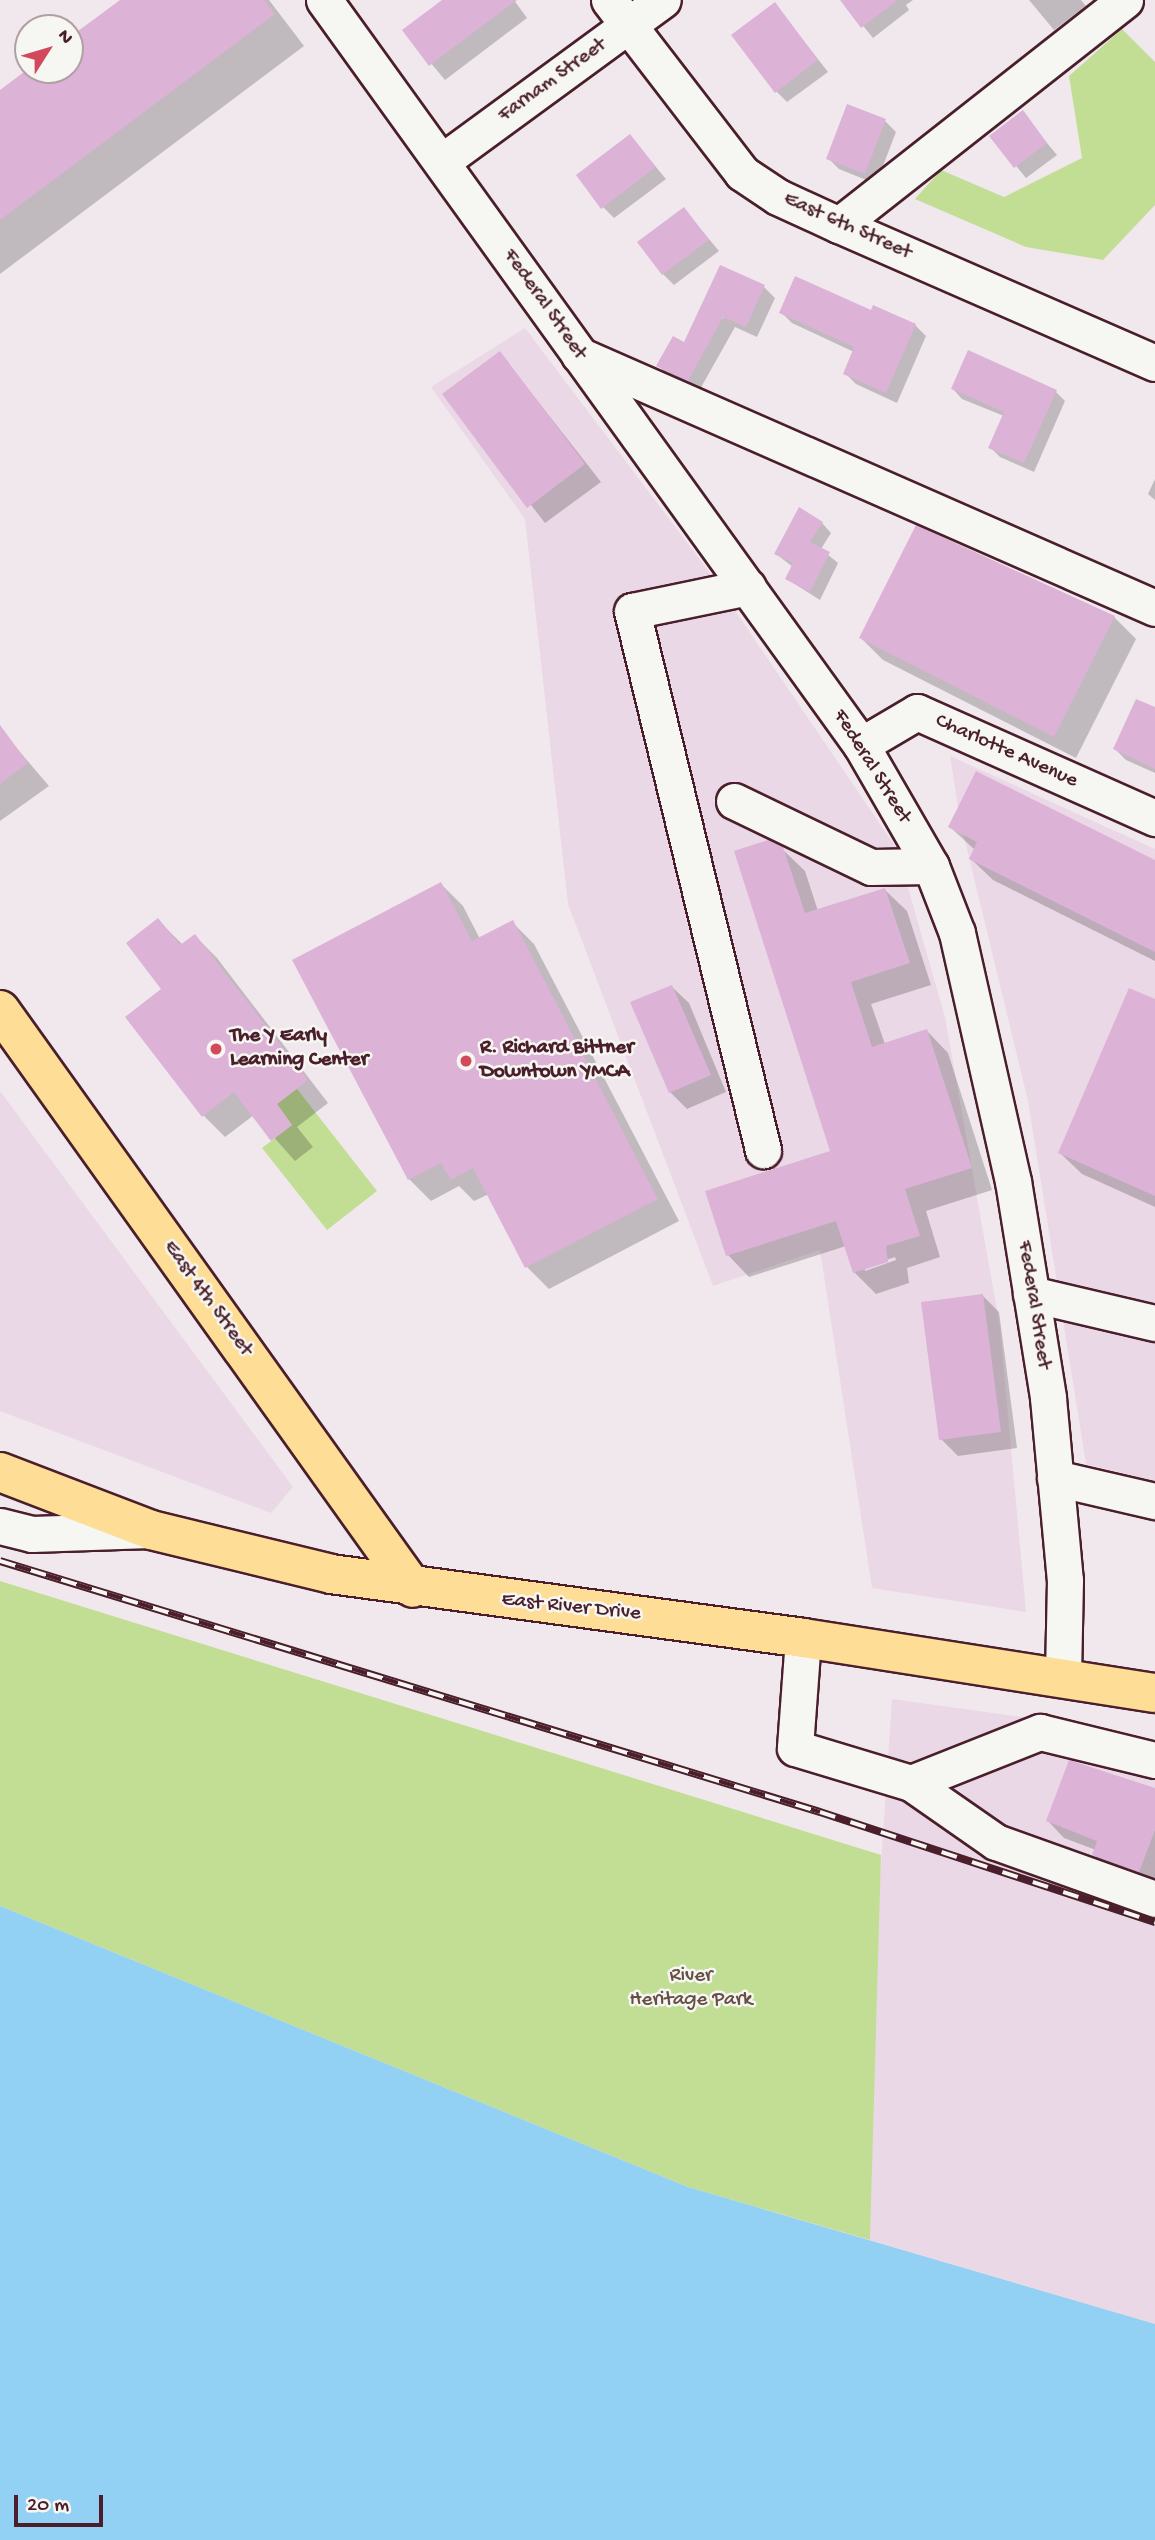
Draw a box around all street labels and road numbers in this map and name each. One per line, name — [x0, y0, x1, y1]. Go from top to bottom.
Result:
street label: Farnam Street — [494, 33, 612, 129]
street label: East 6th Street — [779, 188, 915, 266]
street label: Federal Street — [497, 245, 591, 365]
street label: Federal Street — [826, 705, 916, 829]
street label: Charlotte Avenue — [931, 709, 1081, 795]
street label: East 4th Street — [157, 1236, 257, 1362]
street label: Federal Street — [1010, 1239, 1056, 1371]
street label: East River Drive — [500, 1588, 642, 1628]

